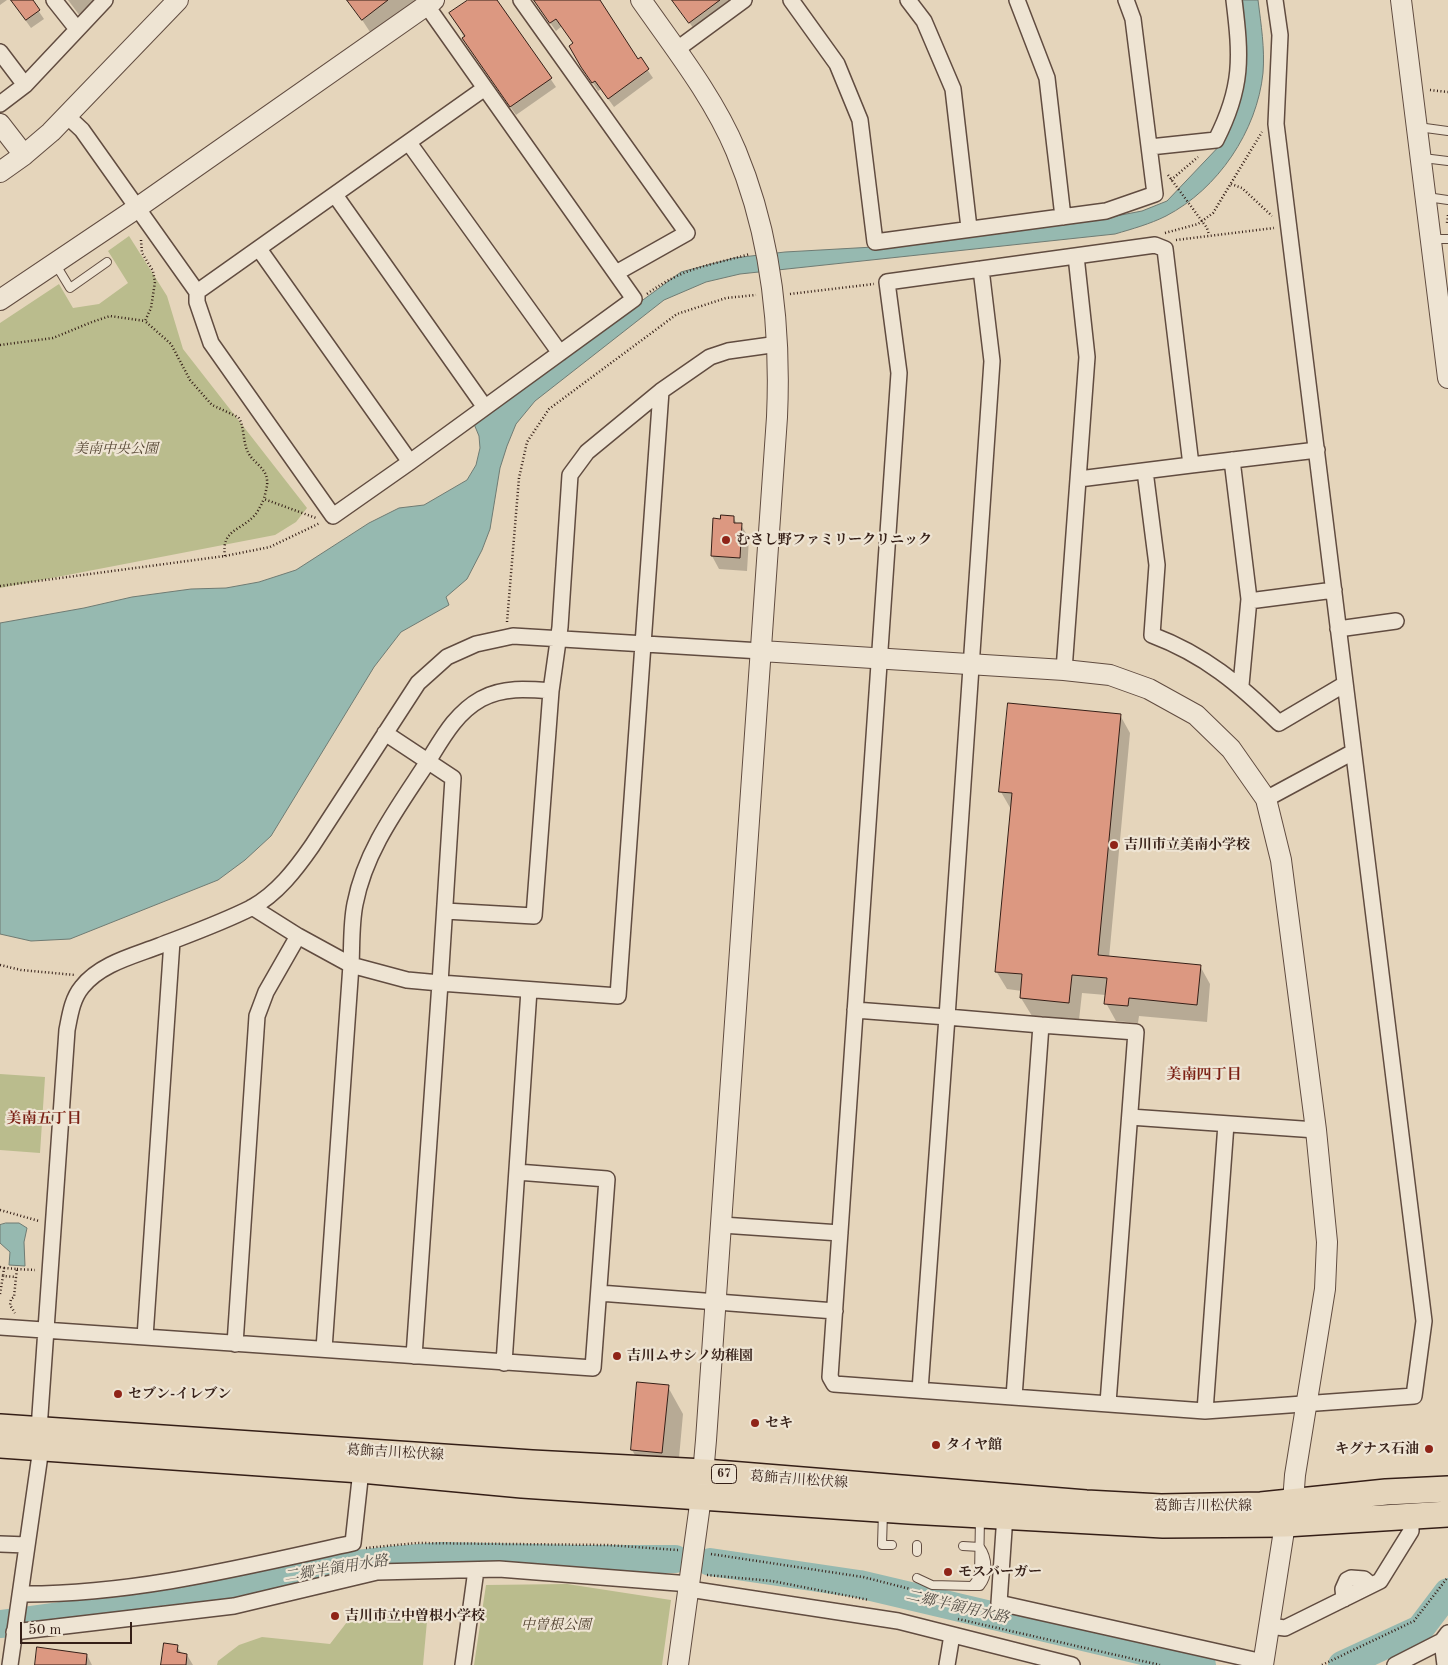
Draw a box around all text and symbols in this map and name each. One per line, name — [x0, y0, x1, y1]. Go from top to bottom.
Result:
park label: 美南中央公園 — [74, 441, 158, 457]
place label: むさし野ファミリークリニック — [736, 532, 932, 548]
marker: むさし野ファミリークリニック — [720, 534, 732, 546]
place label: 吉川市立美南小学校 — [1124, 837, 1250, 853]
marker: 吉川市立美南小学校 — [1108, 839, 1120, 851]
district label: 美南四丁目 — [1167, 1066, 1241, 1084]
district label: 美南五丁目 — [7, 1110, 81, 1128]
place label: 吉川ムサシノ幼稚園 — [627, 1348, 753, 1364]
marker: 吉川ムサシノ幼稚園 — [611, 1350, 623, 1362]
place label: セブン-イレブン — [128, 1386, 231, 1402]
marker: セブン-イレブン — [112, 1388, 124, 1400]
place label: セキ — [765, 1415, 793, 1431]
marker: セキ — [749, 1417, 761, 1429]
place label: タイヤ館 — [946, 1437, 1002, 1453]
marker: タイヤ館 — [930, 1439, 942, 1451]
place label: キグナス石油 — [1335, 1441, 1419, 1457]
street label: 葛飾吉川松伏線 — [346, 1442, 444, 1464]
marker: キグナス石油 — [1423, 1443, 1435, 1455]
road number: 67 — [712, 1465, 736, 1484]
street label: 葛飾吉川松伏線 — [750, 1468, 848, 1492]
street label: 葛飾吉川松伏線 — [1154, 1498, 1252, 1514]
water label: 二郷半領用水路 — [283, 1552, 389, 1586]
place label: モスバーガー — [958, 1564, 1042, 1580]
marker: モスバーガー — [942, 1566, 954, 1578]
water label: 二郷半領用水路 — [904, 1586, 1010, 1628]
place label: 吉川市立中曽根小学校 — [345, 1608, 485, 1624]
marker: 吉川市立中曽根小学校 — [329, 1610, 341, 1622]
scale bar — [22, 1612, 135, 1644]
park label: 中曽根公園 — [521, 1617, 591, 1633]
text: 50 m — [28, 1623, 62, 1638]

